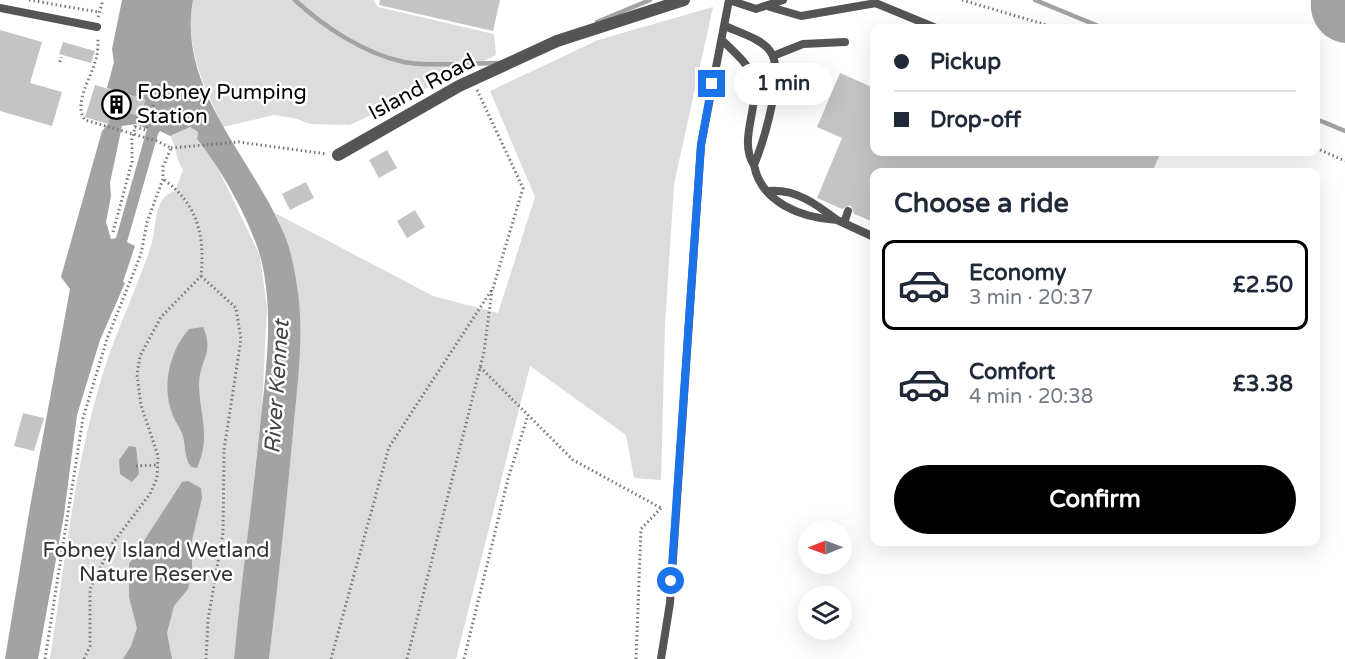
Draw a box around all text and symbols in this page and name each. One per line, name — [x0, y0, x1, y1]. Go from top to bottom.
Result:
street label: Island Road — [364, 48, 480, 126]
text: Pickup — [930, 49, 1001, 75]
callout: 1 min — [733, 63, 832, 105]
route end — [698, 70, 725, 97]
text: 1 min — [757, 72, 810, 96]
place label: Fobney Pumping Station — [137, 80, 307, 129]
building icon: Fobney Pumping Station — [100, 88, 132, 120]
text: Drop-off — [930, 107, 1021, 133]
text: Choose a ride — [894, 187, 1069, 220]
icon: car — [897, 258, 951, 312]
text: Economy — [969, 260, 1066, 286]
text: £2.50 — [1233, 272, 1293, 298]
text: 3 min · 20:37 — [969, 286, 1093, 310]
water label: River Kennet — [259, 317, 295, 455]
icon: car — [897, 357, 951, 411]
text: Comfort — [969, 359, 1055, 385]
text: £3.38 — [1233, 371, 1293, 397]
text: 4 min · 20:38 — [969, 385, 1093, 409]
button: Confirm — [894, 465, 1296, 534]
north arrow — [798, 520, 852, 574]
map controls — [798, 520, 852, 640]
park label: Fobney Island Wetland Nature Reserve — [43, 538, 269, 587]
route start — [657, 567, 684, 594]
button: layers — [798, 586, 852, 640]

